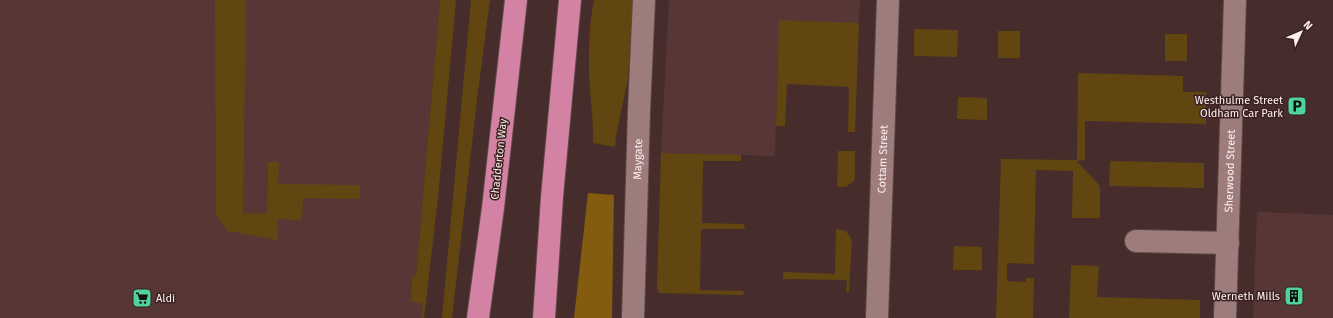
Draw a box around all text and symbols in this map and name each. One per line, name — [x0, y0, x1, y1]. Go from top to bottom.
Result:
north arrow — [1281, 12, 1321, 52]
text: N — [1301, 18, 1315, 33]
place label: Westhulme Street Oldham Car Park — [1195, 94, 1283, 120]
parking icon: Westhulme Street Oldham Car Park — [1286, 95, 1308, 117]
street label: Chadderton Way — [488, 117, 510, 200]
street label: Cottam Street — [875, 125, 890, 194]
street label: Sherwood Street — [1222, 129, 1237, 213]
street label: Maygate — [631, 138, 645, 180]
building icon: Werneth Mills — [1283, 285, 1305, 307]
supermarket icon: Aldi — [131, 287, 153, 309]
place label: Werneth Mills — [1212, 290, 1280, 303]
place label: Aldi — [156, 292, 175, 305]

